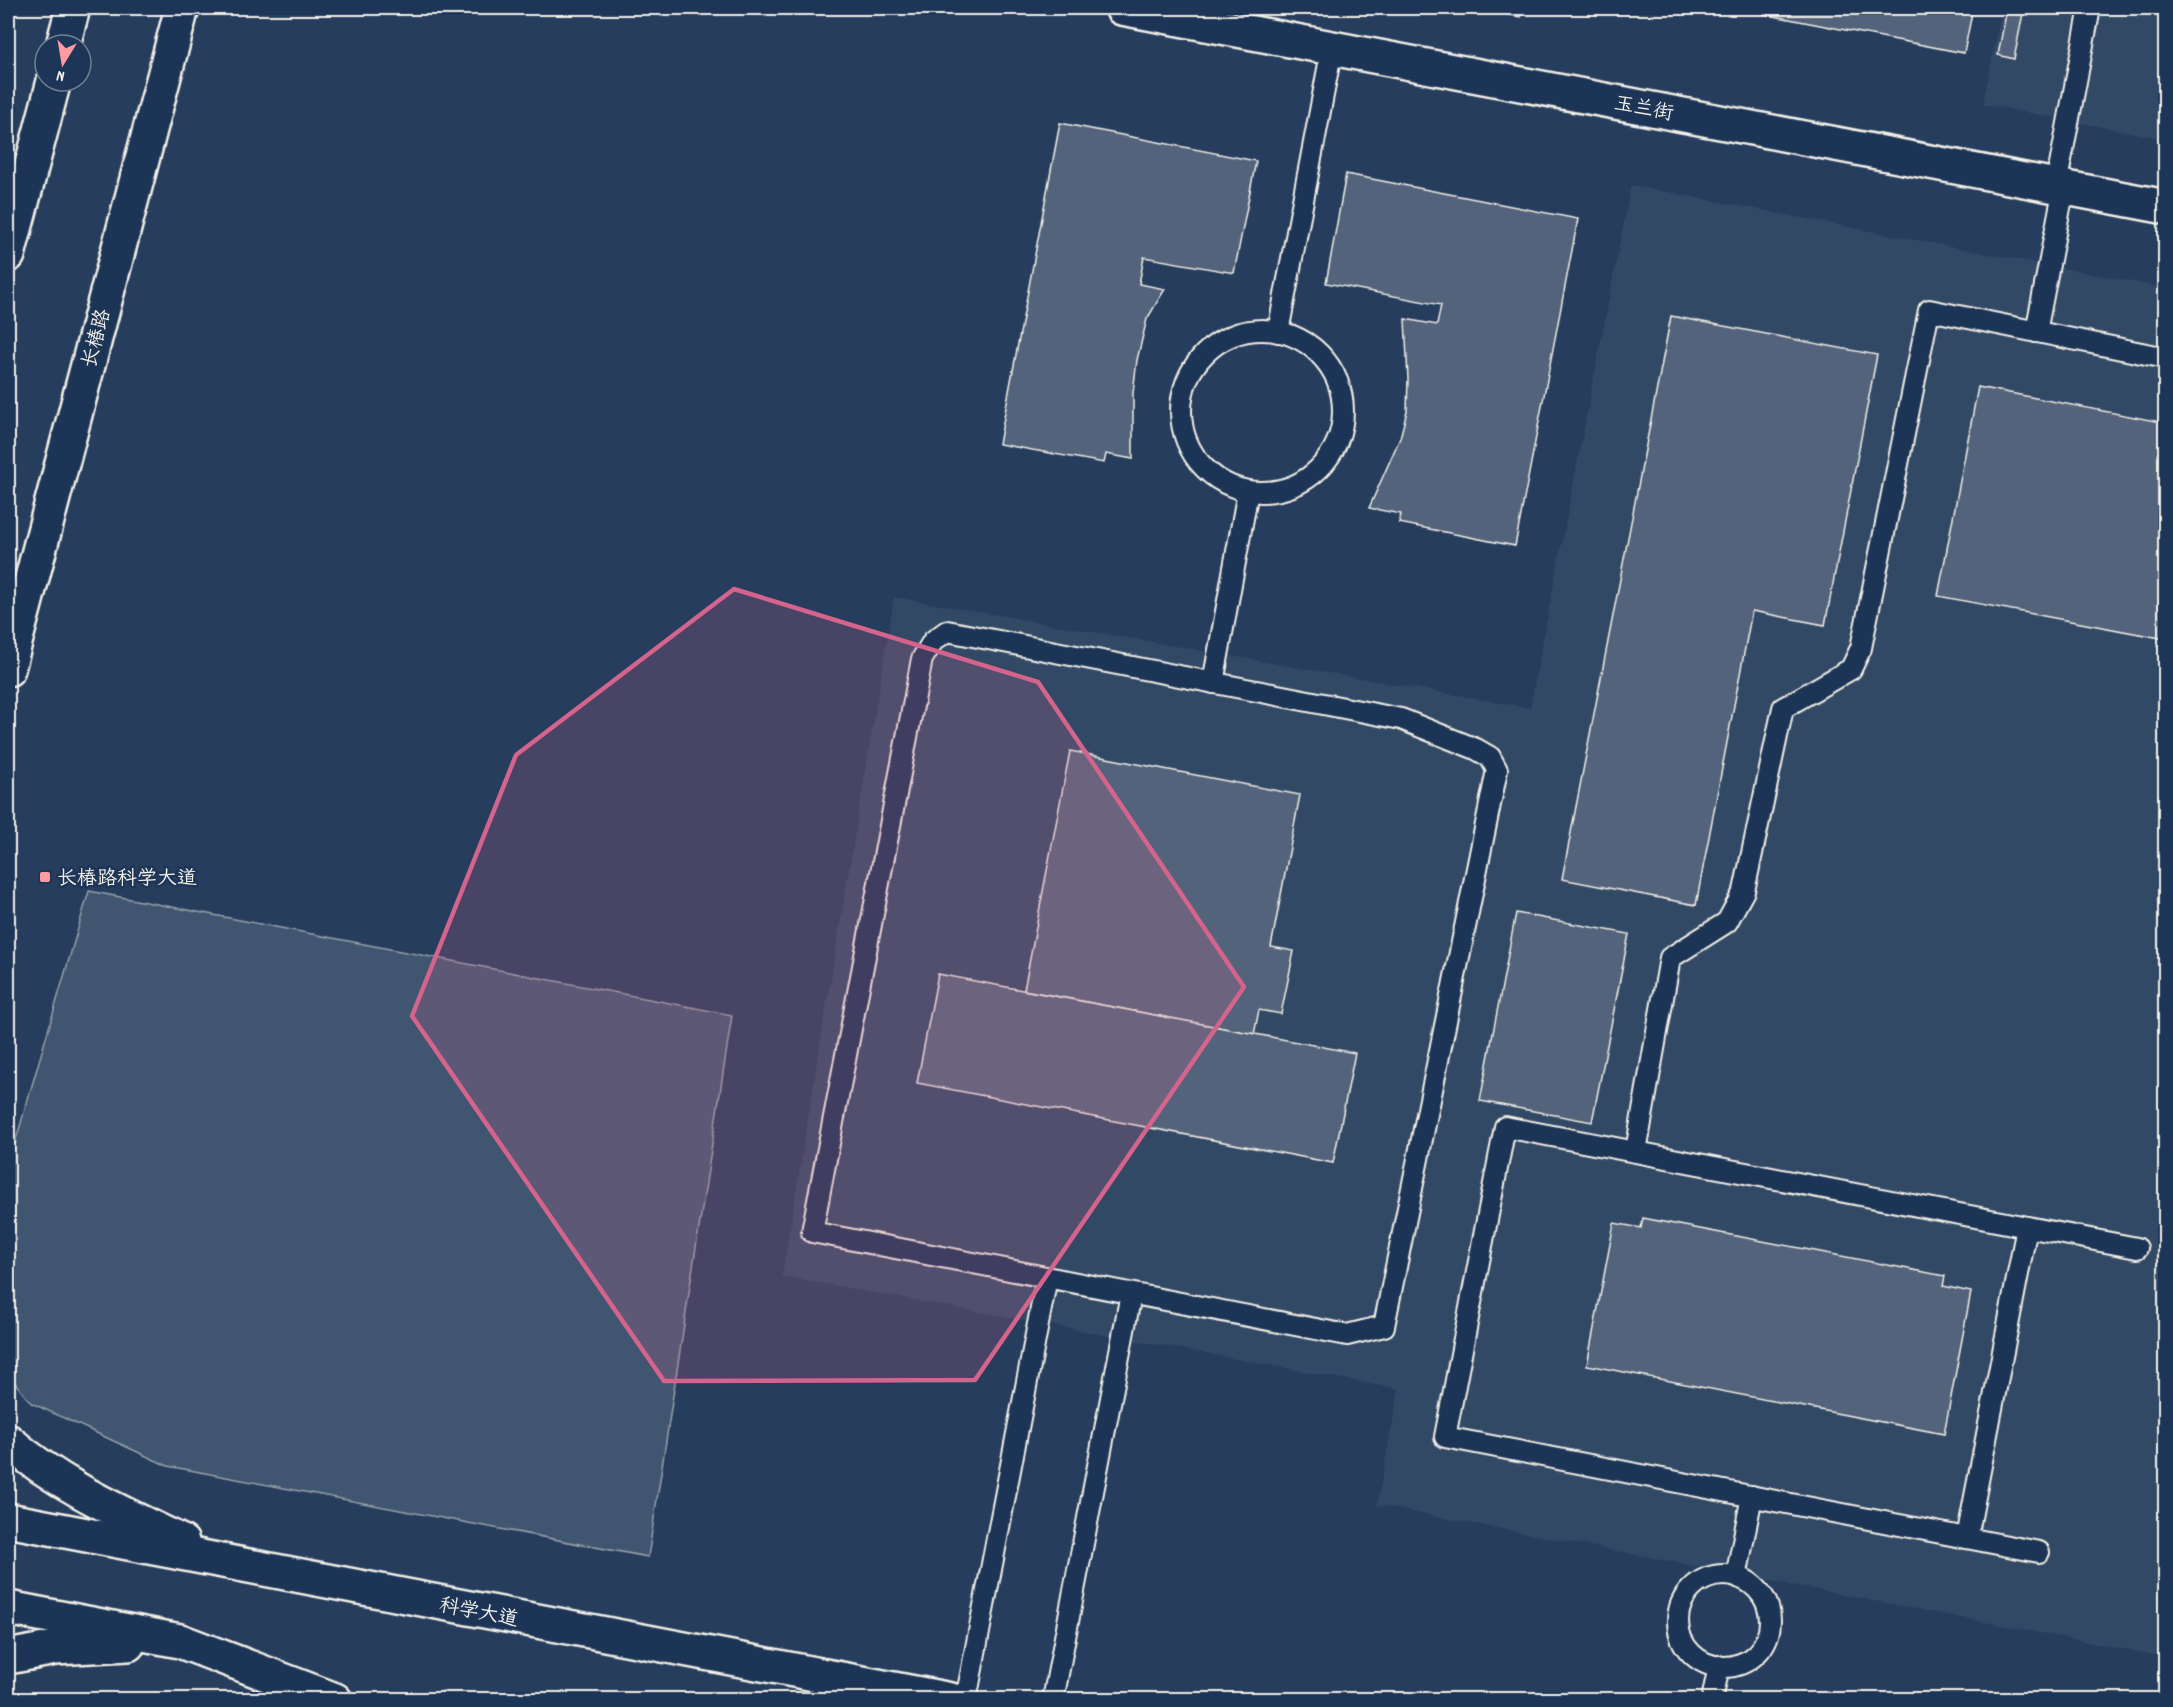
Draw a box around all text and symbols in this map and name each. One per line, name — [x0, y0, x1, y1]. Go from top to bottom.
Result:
north arrow — [33, 33, 93, 93]
text: N — [54, 63, 67, 87]
street label: 玉兰街 — [1611, 90, 1676, 129]
street label: 长椿路 — [77, 305, 119, 371]
place label: 长椿路科学大道 — [57, 866, 197, 894]
marker: 长椿路科学大道 — [38, 870, 52, 884]
street label: 科学大道 — [436, 1593, 520, 1635]

